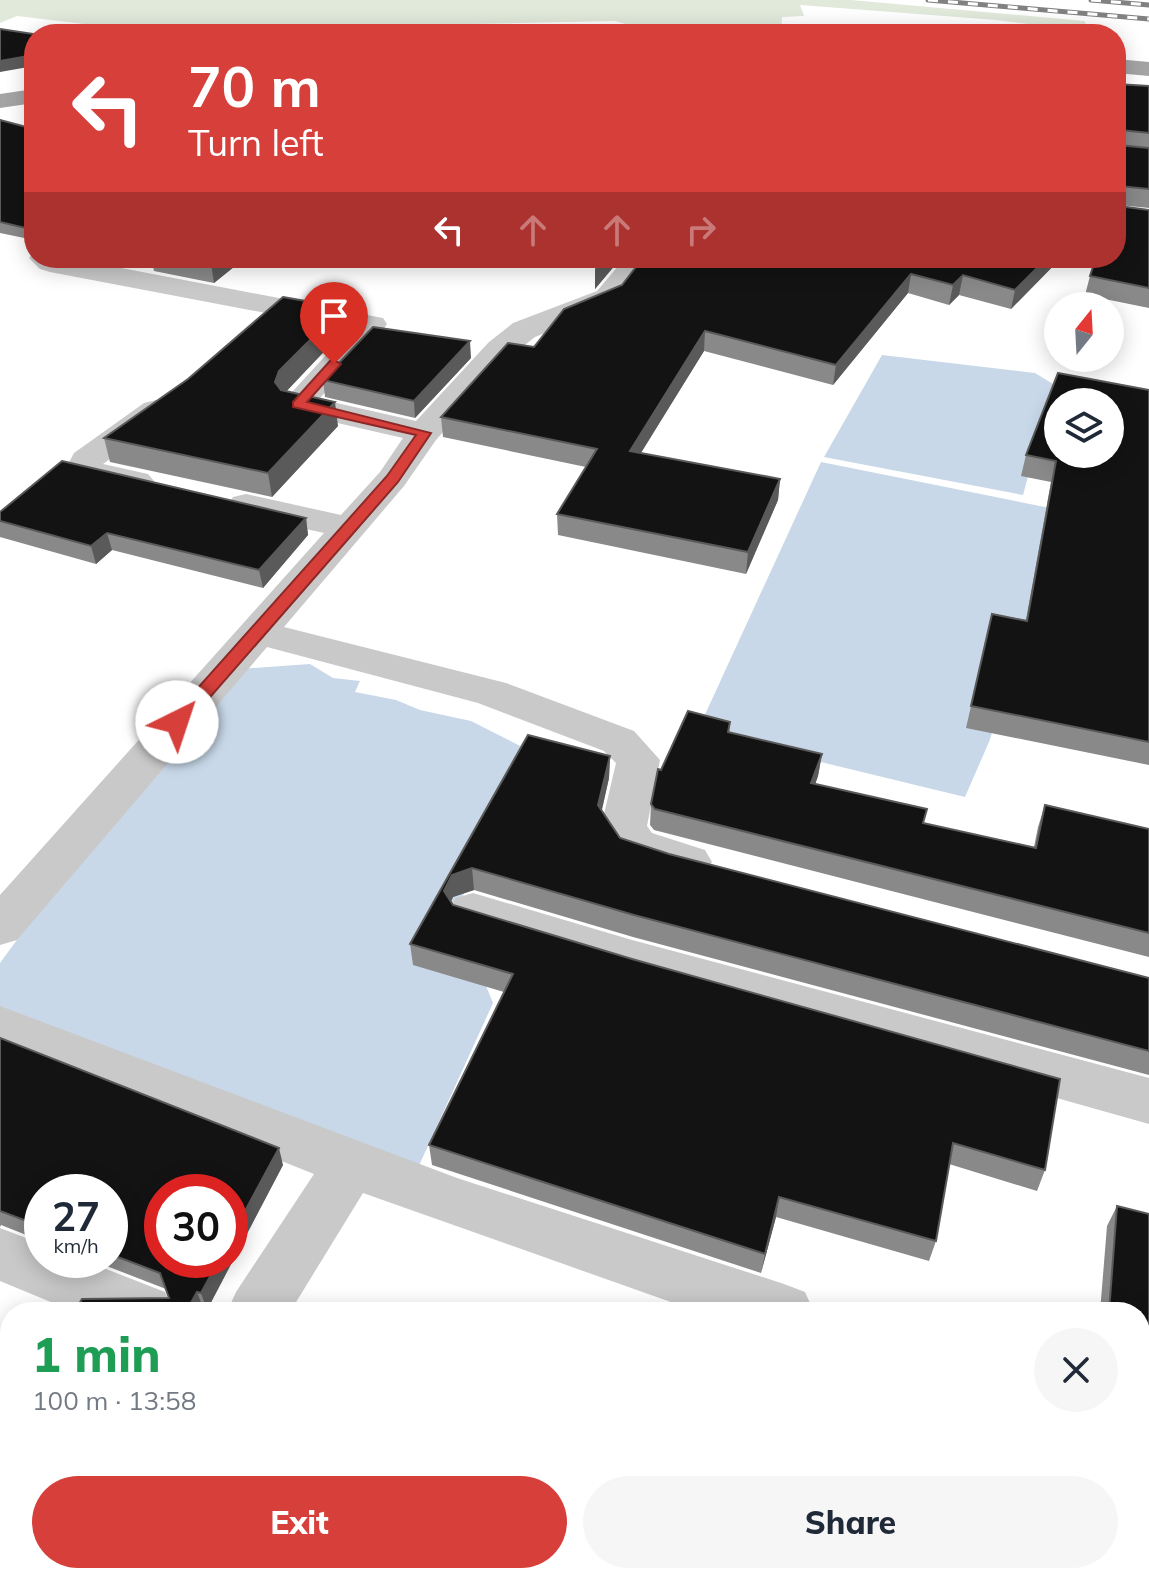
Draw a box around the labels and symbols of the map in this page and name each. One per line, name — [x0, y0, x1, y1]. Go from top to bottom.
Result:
pin — [300, 282, 368, 364]
north arrow — [1044, 292, 1124, 372]
position arrow — [135, 680, 219, 764]
speed limit sign: 30 — [144, 1174, 248, 1278]

